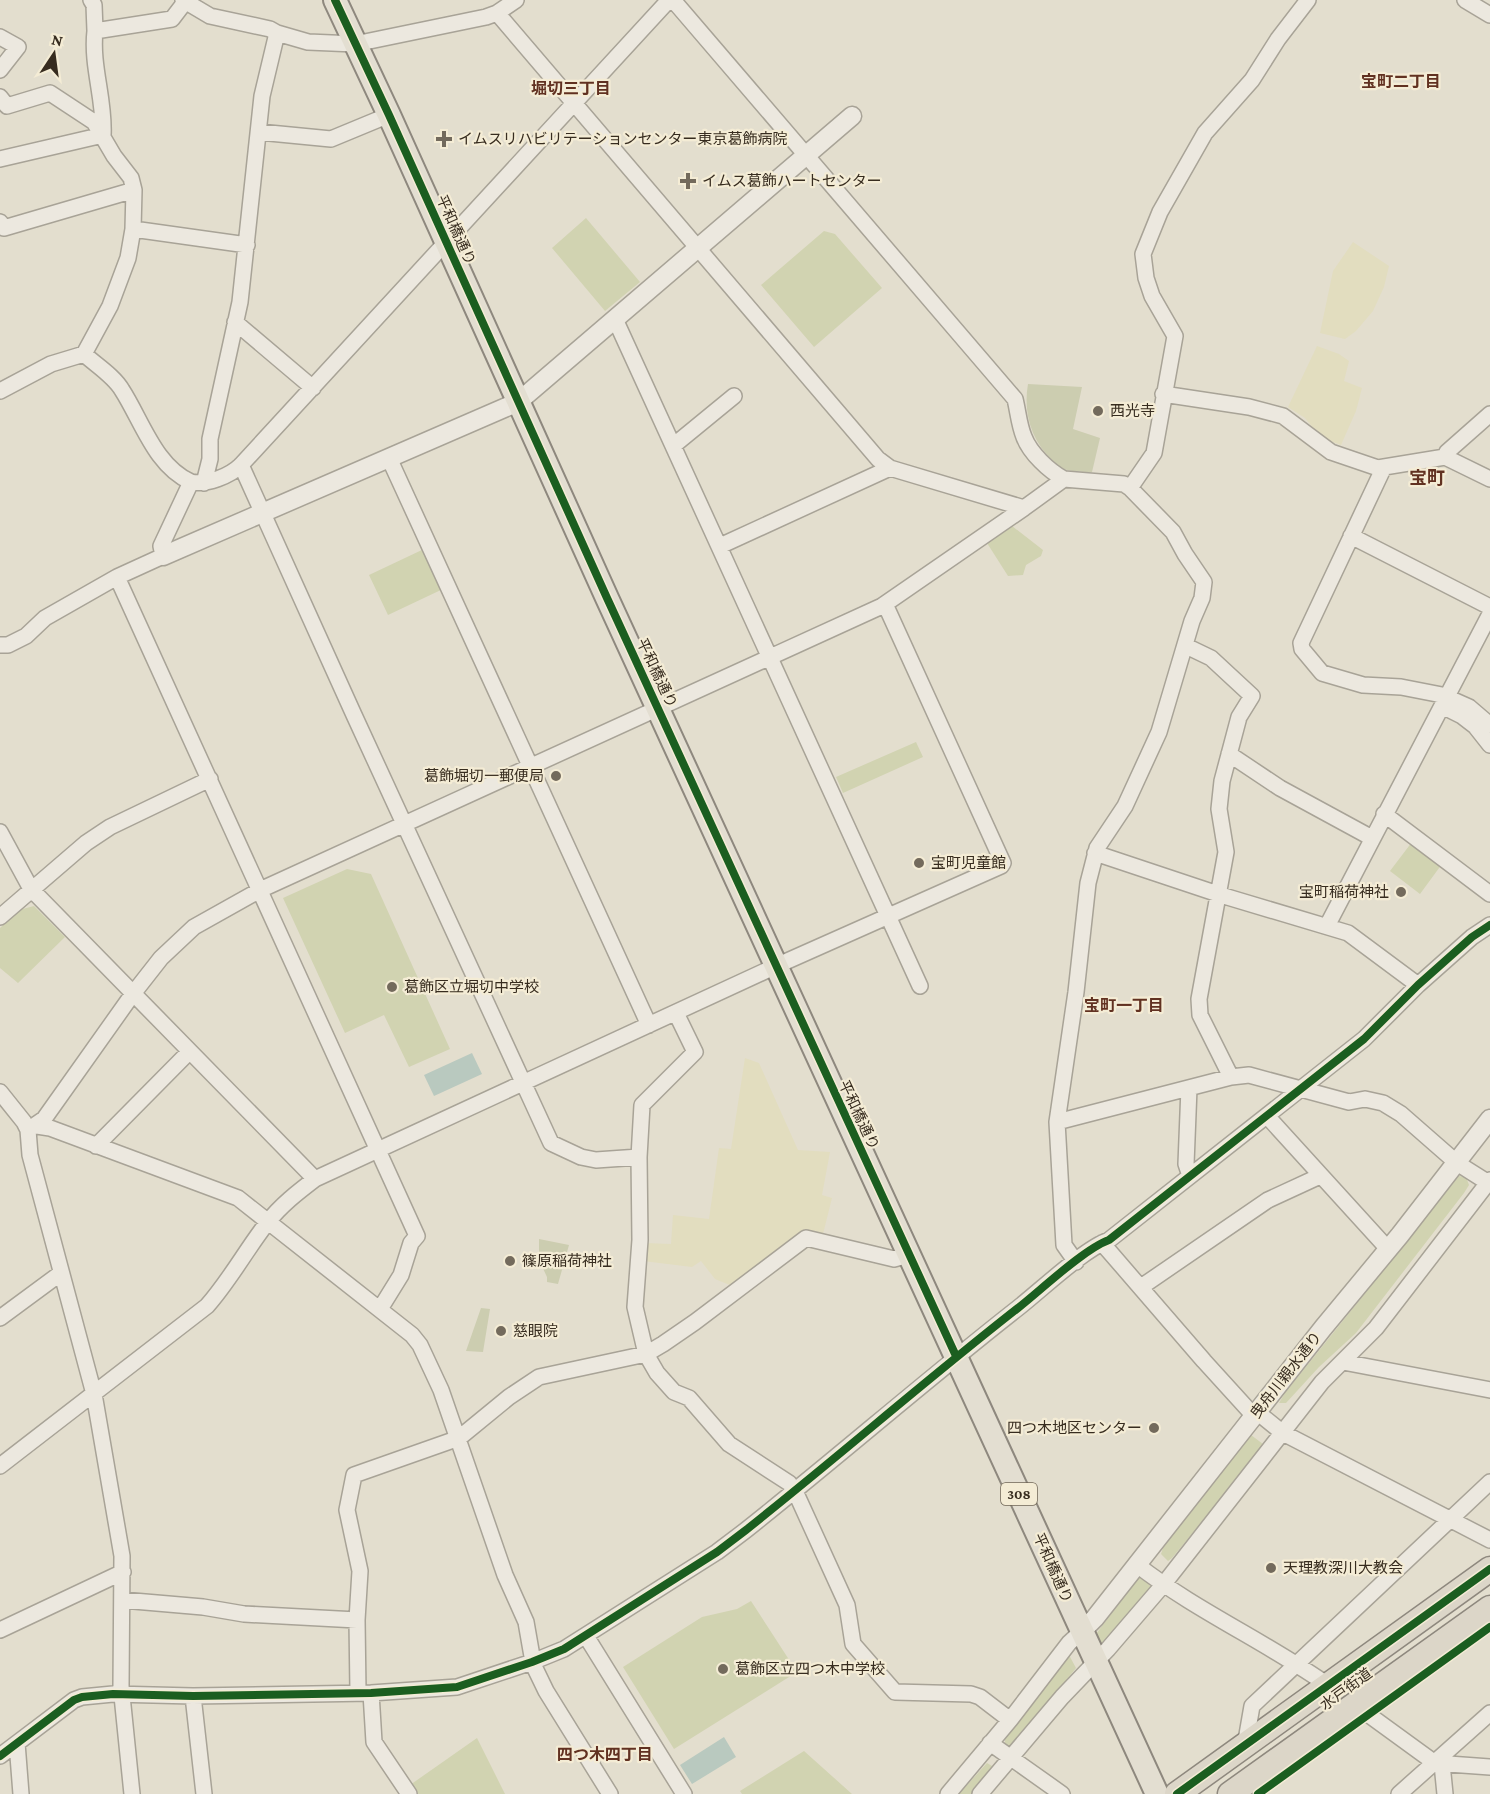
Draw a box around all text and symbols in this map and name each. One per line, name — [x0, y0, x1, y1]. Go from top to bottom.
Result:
north arrow — [24, 24, 84, 84]
text: N — [50, 30, 65, 49]
district label: 宝町二丁目 — [1361, 73, 1441, 90]
district label: 堀切三丁目 — [531, 80, 611, 97]
marker: イムスリハビリテーションセンター東京葛飾病院 — [435, 130, 453, 148]
place label: イムスリハビリテーションセンター東京葛飾病院 — [458, 130, 787, 147]
marker: イムス葛飾ハートセンター — [679, 172, 697, 190]
place label: イムス葛飾ハートセンター — [702, 172, 882, 189]
street label: 平和橋通り — [433, 192, 479, 268]
place label: 西光寺 — [1110, 403, 1155, 419]
marker: 西光寺 — [1091, 404, 1105, 418]
district label: 宝町 — [1409, 468, 1445, 488]
street label: 平和橋通り — [634, 636, 680, 710]
place label: 葛飾堀切一郵便局 — [424, 767, 544, 784]
marker: 葛飾堀切一郵便局 — [549, 769, 563, 783]
place label: 宝町児童館 — [931, 855, 1006, 871]
marker: 宝町児童館 — [912, 856, 926, 870]
place label: 宝町稲荷神社 — [1299, 884, 1389, 900]
marker: 宝町稲荷神社 — [1394, 885, 1408, 899]
place label: 葛飾区立堀切中学校 — [404, 978, 539, 995]
marker: 葛飾区立堀切中学校 — [385, 980, 399, 994]
district label: 宝町一丁目 — [1084, 997, 1164, 1014]
street label: 平和橋通り — [836, 1078, 882, 1152]
place label: 篠原稲荷神社 — [522, 1253, 612, 1269]
marker: 篠原稲荷神社 — [503, 1254, 517, 1268]
place label: 慈眼院 — [513, 1323, 558, 1339]
marker: 慈眼院 — [494, 1324, 508, 1338]
street label: 曳舟川親水通り — [1247, 1329, 1325, 1421]
place label: 四つ木地区センター — [1007, 1420, 1142, 1436]
marker: 四つ木地区センター — [1147, 1421, 1161, 1435]
road number: 308 — [1001, 1483, 1037, 1505]
street label: 平和橋通り — [1030, 1530, 1076, 1606]
place label: 天理教深川大教会 — [1283, 1560, 1403, 1576]
marker: 天理教深川大教会 — [1264, 1561, 1278, 1575]
place label: 葛飾区立四つ木中学校 — [735, 1660, 885, 1677]
marker: 葛飾区立四つ木中学校 — [716, 1662, 730, 1676]
street label: 水戸街道 — [1317, 1665, 1375, 1713]
district label: 四つ木四丁目 — [557, 1746, 653, 1763]

